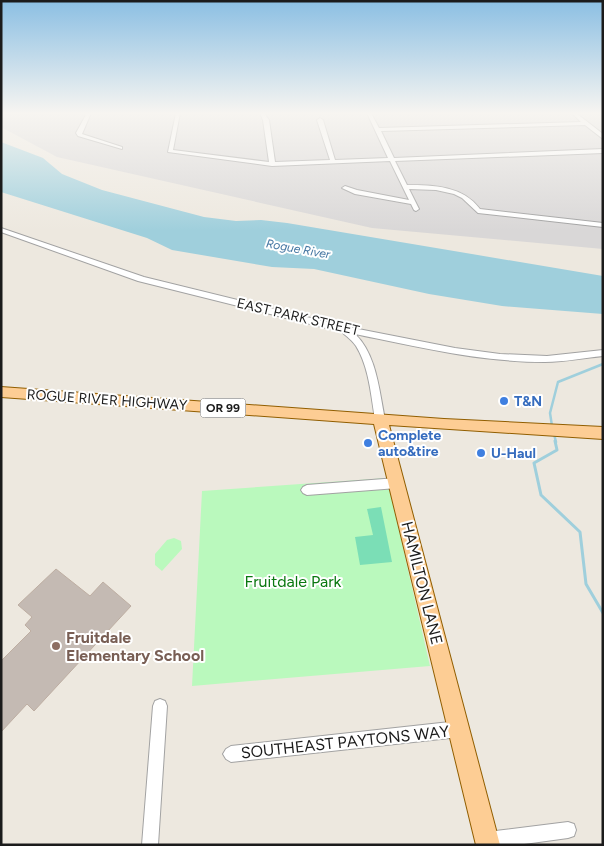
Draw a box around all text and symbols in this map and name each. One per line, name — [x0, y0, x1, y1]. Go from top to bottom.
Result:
water label: Rogue River — [265, 236, 332, 262]
street label: EAST PARK STREET — [235, 295, 361, 339]
street label: ROGUE RIVER HIGHWAY — [26, 386, 188, 414]
place label: T&N — [514, 393, 542, 410]
marker: T&N — [498, 395, 510, 407]
road number: OR 99 — [200, 398, 246, 418]
place label: Complete auto&tire — [378, 427, 442, 460]
marker: Complete auto&tire — [362, 437, 374, 449]
place label: U-Haul — [491, 445, 536, 462]
marker: U-Haul — [475, 447, 487, 459]
street label: HAMILTON LANE — [397, 519, 447, 647]
park label: Fruitdale Park — [245, 572, 342, 591]
place label: Fruitdale Elementary School — [66, 628, 204, 665]
marker: Fruitdale Elementary School — [50, 640, 62, 652]
street label: SOUTHEAST PAYTONS WAY — [240, 722, 450, 762]

